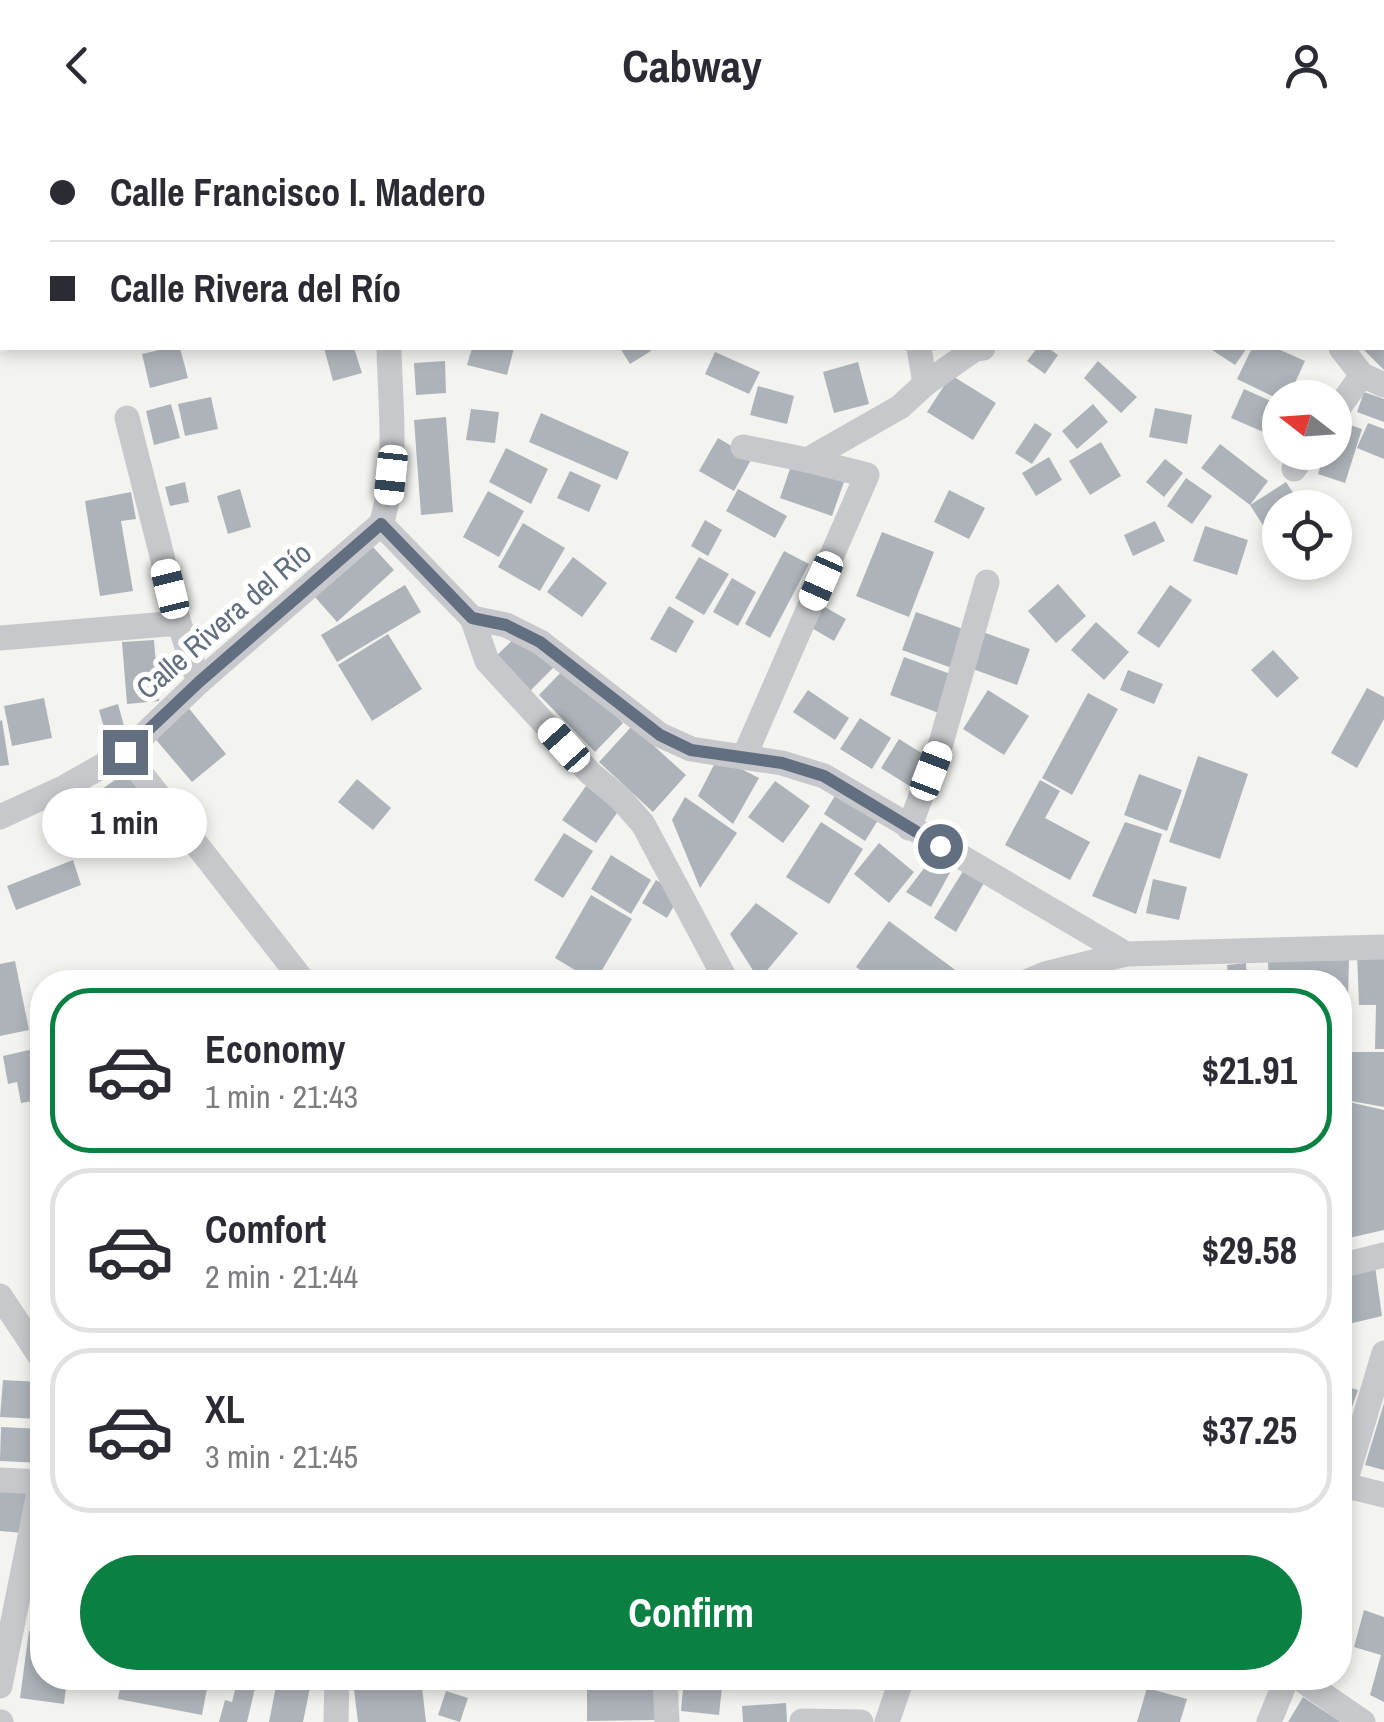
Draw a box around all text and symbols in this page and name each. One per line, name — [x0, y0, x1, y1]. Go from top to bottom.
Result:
text: Cabway — [622, 35, 762, 96]
icon: back — [50, 38, 105, 93]
icon: person — [1279, 38, 1334, 93]
text: Calle Francisco I. Madero — [110, 167, 486, 218]
text: Calle Rivera del Río — [110, 263, 401, 314]
north arrow — [1262, 380, 1352, 470]
map controls — [1262, 380, 1352, 580]
car — [373, 444, 409, 506]
button: locate — [1262, 490, 1352, 580]
street label: Calle Rivera del Río — [127, 533, 320, 708]
car — [795, 547, 847, 615]
car — [148, 556, 192, 622]
car — [533, 713, 595, 777]
route end — [103, 730, 148, 775]
car — [906, 738, 956, 804]
callout: 1 min — [42, 787, 208, 857]
text: 1 min — [90, 801, 159, 844]
route start — [918, 824, 963, 869]
text: Economy — [205, 1024, 345, 1075]
icon: car — [85, 1026, 175, 1116]
text: $21.91 — [1202, 1045, 1297, 1096]
text: 1 min · 21:43 — [205, 1075, 358, 1118]
text: Comfort — [205, 1204, 326, 1255]
icon: car — [85, 1206, 175, 1296]
text: $29.58 — [1202, 1225, 1297, 1276]
text: 2 min · 21:44 — [205, 1255, 358, 1298]
text: XL — [205, 1384, 245, 1435]
icon: car — [85, 1386, 175, 1476]
text: $37.25 — [1202, 1405, 1297, 1456]
text: 3 min · 21:45 — [205, 1435, 358, 1478]
button: Confirm — [80, 1555, 1302, 1670]

